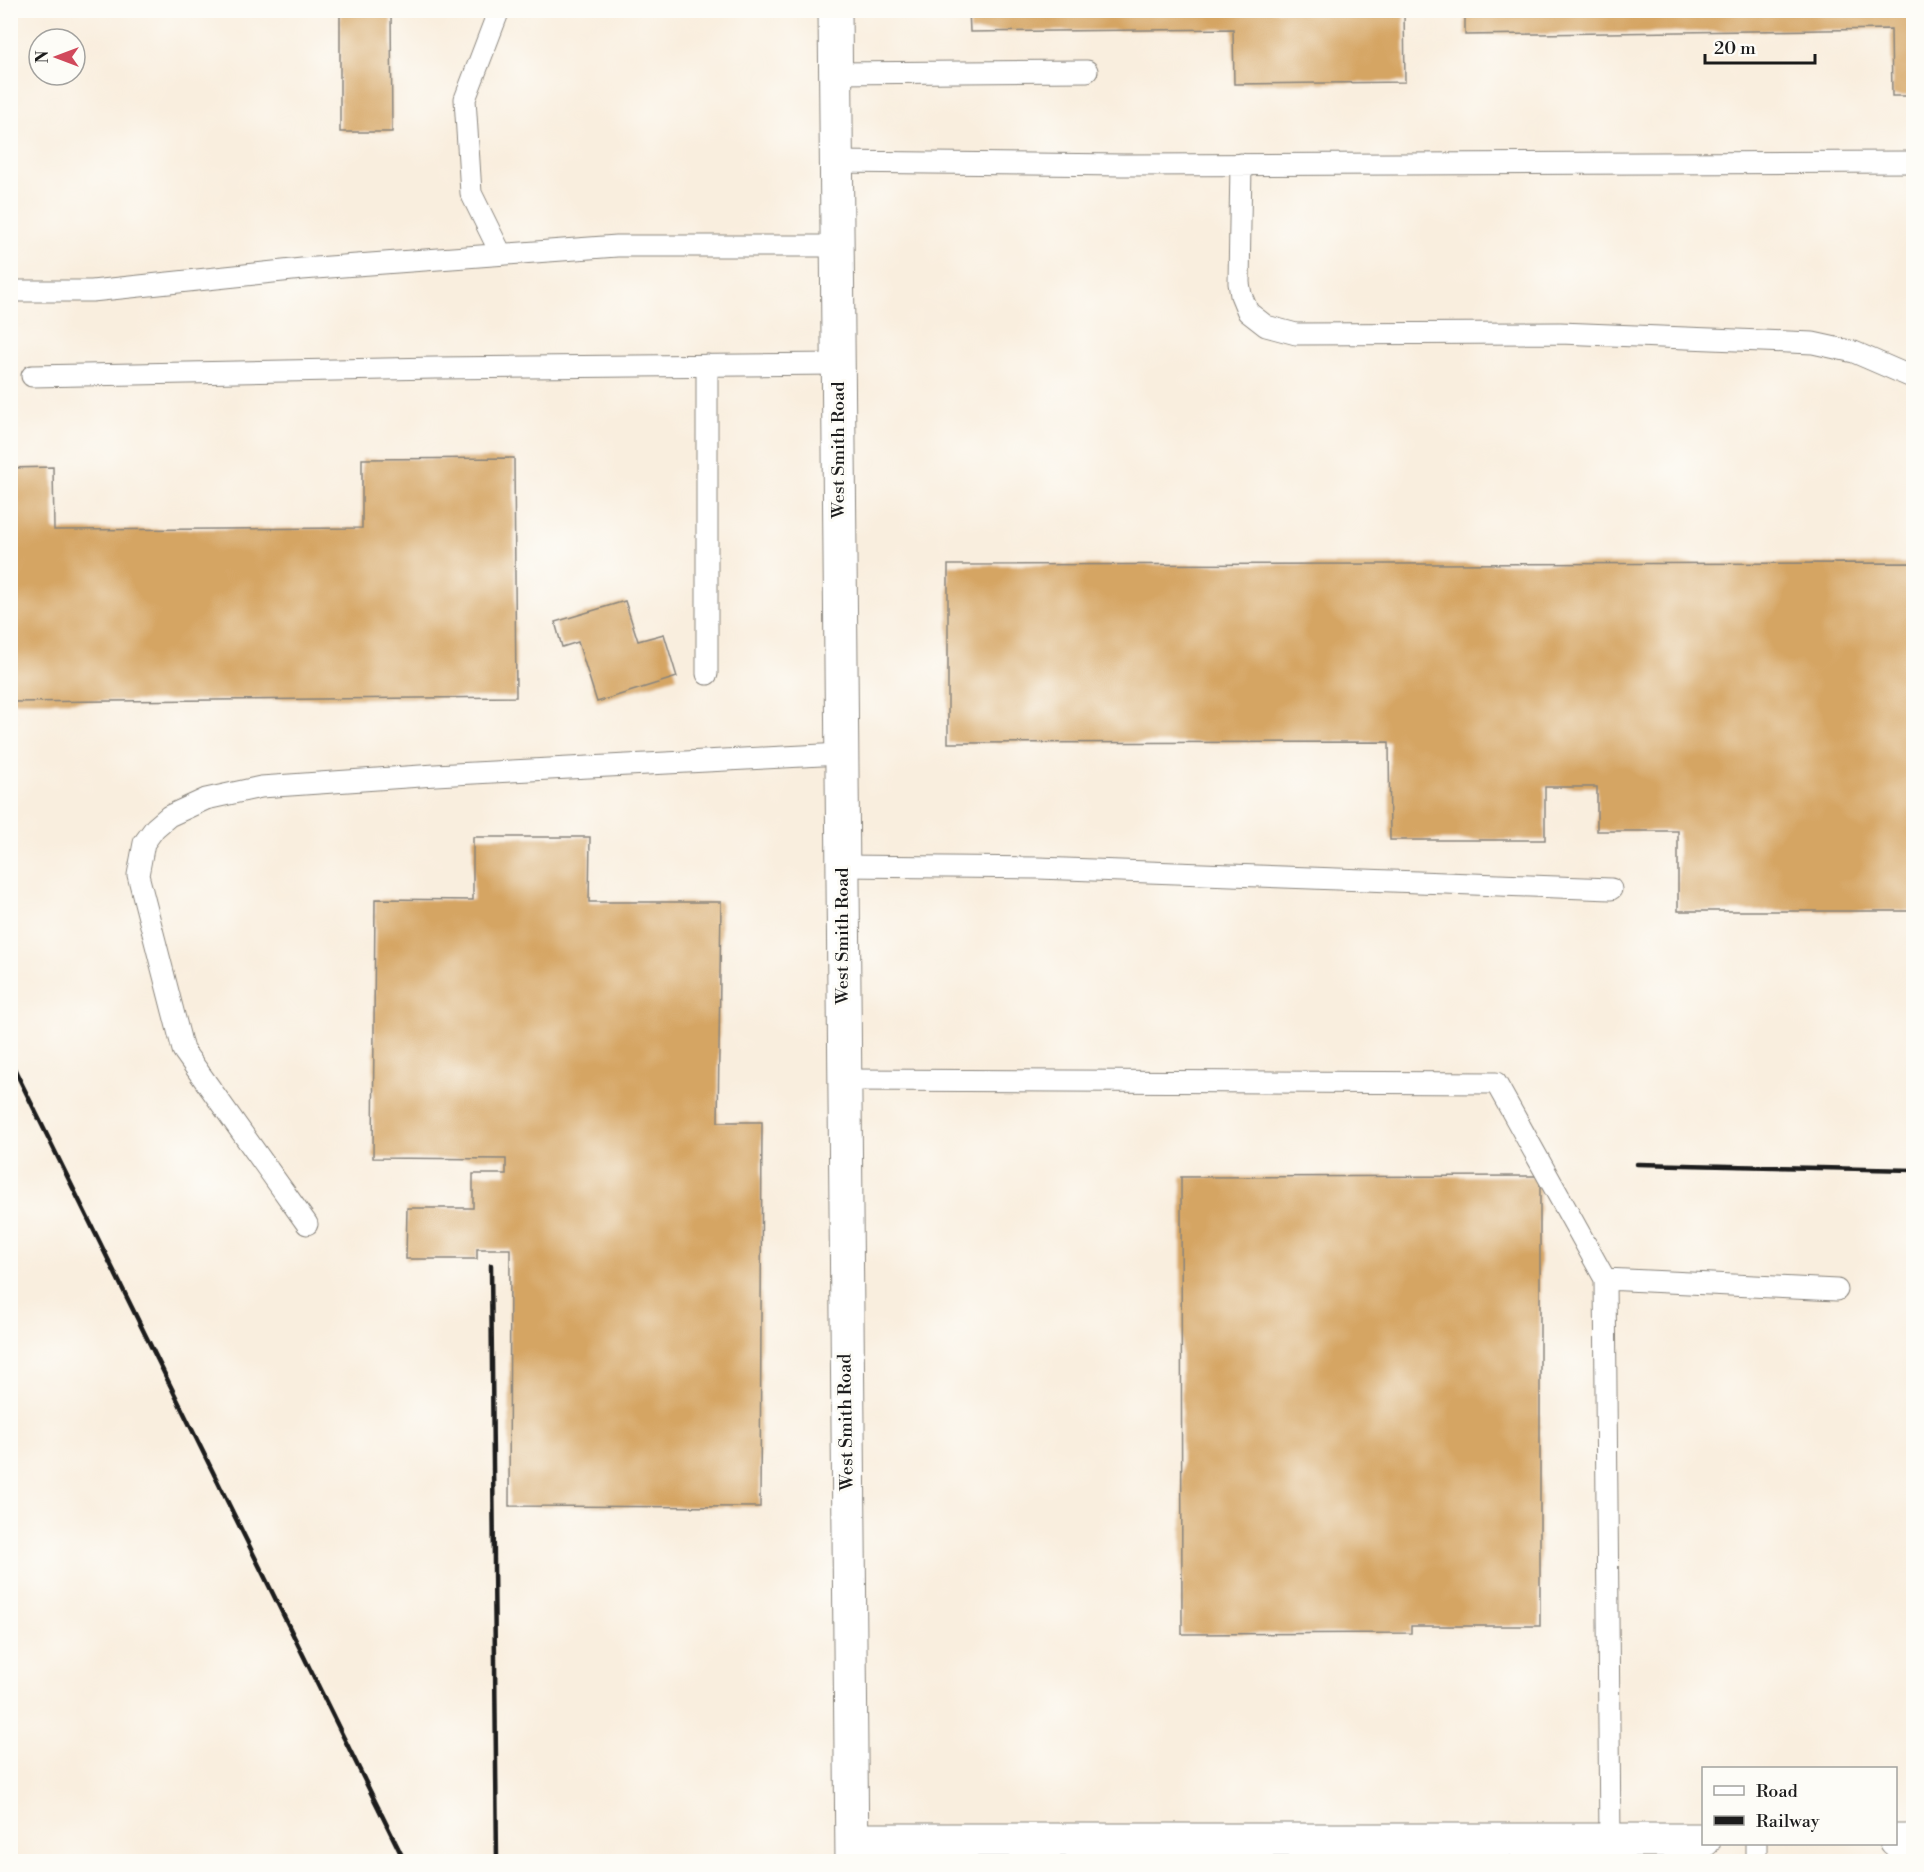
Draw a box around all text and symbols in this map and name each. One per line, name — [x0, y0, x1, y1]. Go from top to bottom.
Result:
north arrow — [27, 27, 87, 87]
scale bar — [1705, 27, 1814, 65]
text: 20 m — [1714, 37, 1756, 60]
text: N — [33, 50, 53, 63]
street label: West Smith Road — [827, 381, 850, 519]
street label: West Smith Road — [831, 867, 854, 1005]
street label: West Smith Road — [833, 1353, 859, 1492]
legend — [1702, 1767, 1897, 1845]
text: Road — [1756, 1780, 1799, 1803]
text: Railway — [1756, 1810, 1820, 1833]

